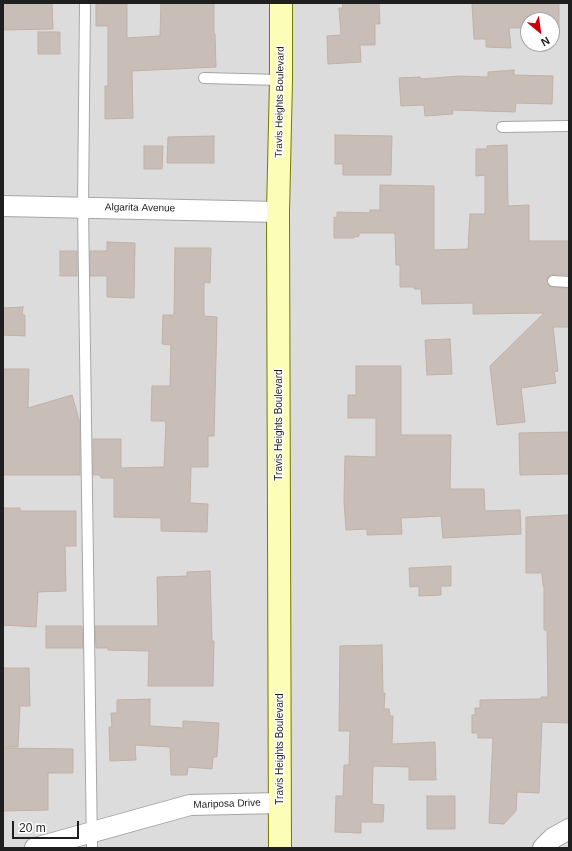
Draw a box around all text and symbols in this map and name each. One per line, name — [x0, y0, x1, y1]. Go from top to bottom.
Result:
north arrow — [520, 12, 560, 52]
text: N — [539, 34, 552, 49]
street label: Travis Heights Boulevard — [273, 46, 287, 158]
street label: Algarita Avenue — [105, 201, 175, 215]
street label: Travis Heights Boulevard — [273, 369, 285, 481]
street label: Travis Heights Boulevard — [274, 693, 286, 805]
street label: Mariposa Drive — [193, 797, 261, 811]
scale bar — [14, 813, 81, 839]
text: 20 m — [19, 821, 46, 835]

